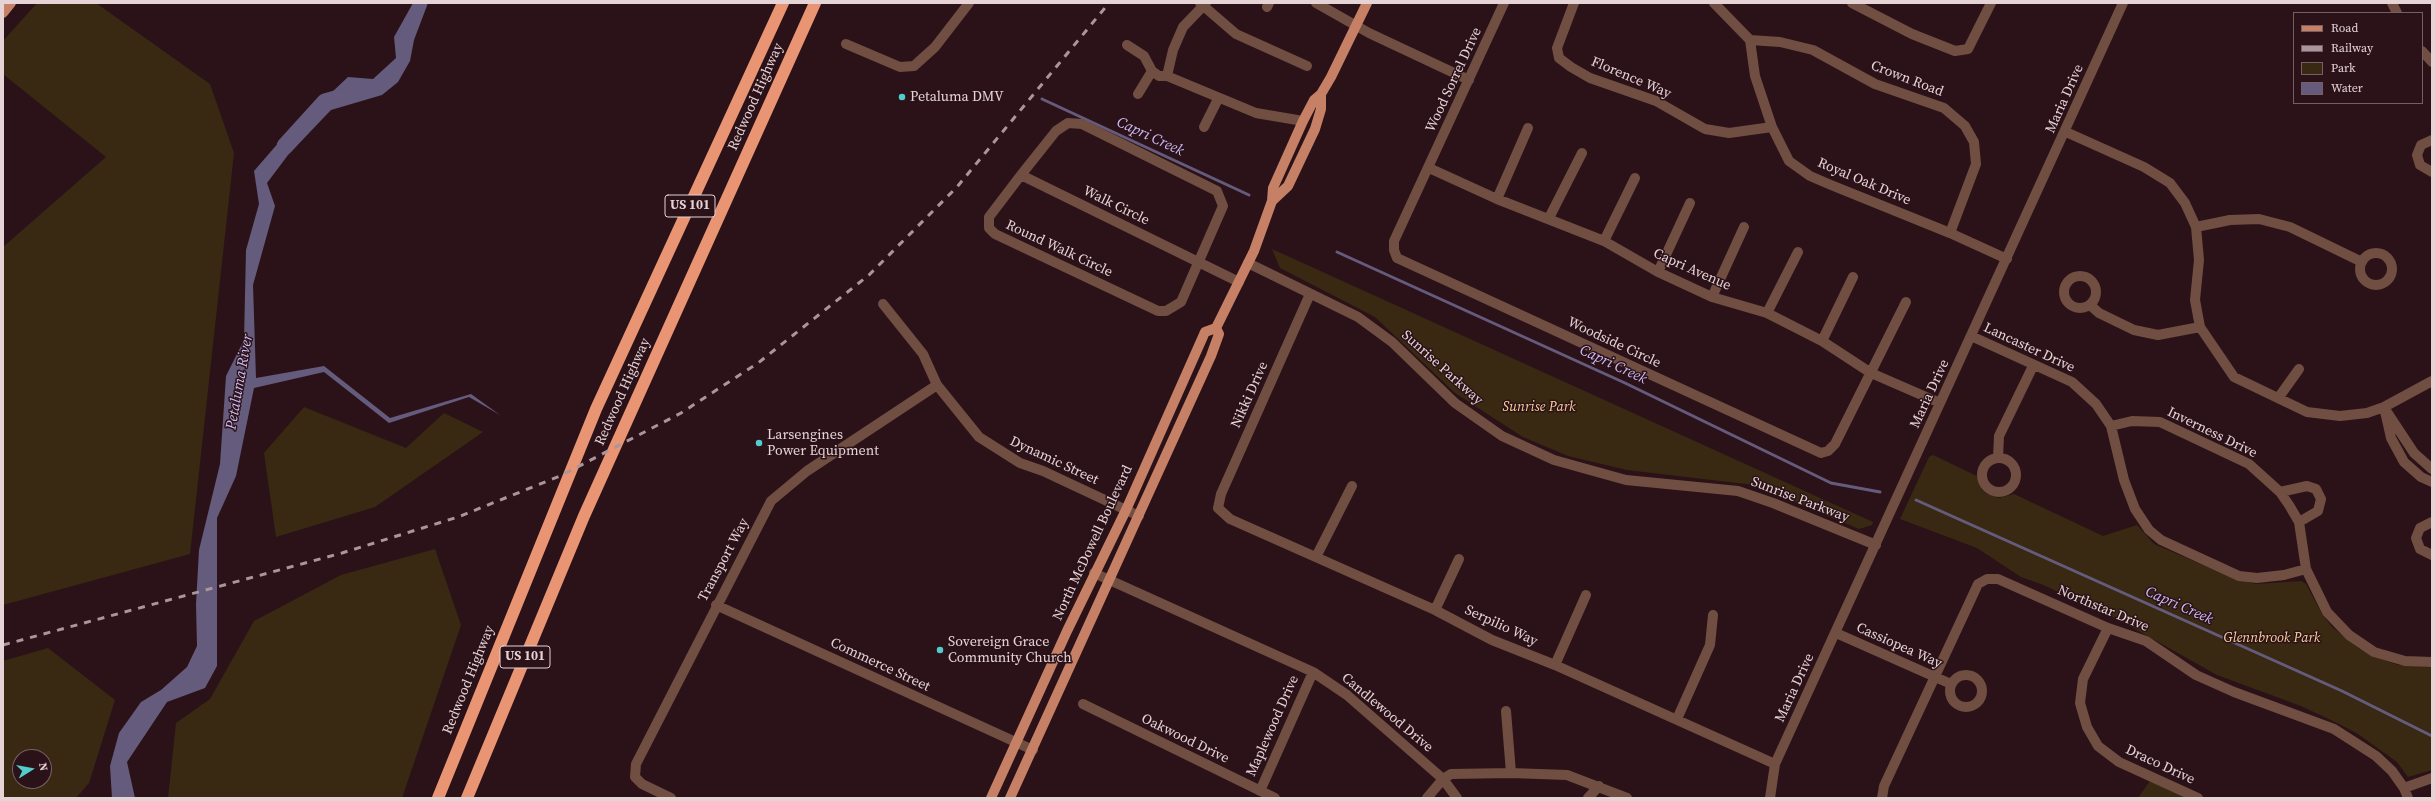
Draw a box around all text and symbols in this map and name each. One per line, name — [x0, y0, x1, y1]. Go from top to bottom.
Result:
legend — [2293, 12, 2423, 104]
text: Road — [2331, 20, 2358, 36]
street label: Wood Sorrel Drive — [1422, 25, 1486, 135]
text: Railway — [2331, 40, 2373, 56]
street label: Redwood Highway — [725, 41, 787, 153]
street label: Florence Way — [1588, 54, 1674, 102]
street label: Crown Road — [1868, 57, 1946, 101]
text: Park — [2331, 60, 2356, 76]
street label: Maria Drive — [2042, 62, 2088, 136]
text: Water — [2331, 80, 2363, 96]
place label: Petaluma DMV — [910, 89, 1004, 105]
marker: Petaluma DMV — [897, 92, 907, 102]
water label: Capri Creek — [1114, 114, 1186, 160]
street label: Royal Oak Drive — [1815, 155, 1913, 209]
street label: Walk Circle — [1080, 183, 1152, 229]
road number: US 101 — [665, 195, 715, 217]
street label: Round Walk Circle — [1003, 217, 1115, 281]
street label: Capri Avenue — [1651, 245, 1733, 295]
street label: Woodside Circle — [1565, 314, 1663, 372]
street label: Lancaster Drive — [1981, 320, 2077, 376]
street label: Sunrise Parkway — [1398, 327, 1486, 409]
water label: Petaluma River — [223, 333, 257, 431]
street label: Redwood Highway — [592, 336, 654, 448]
water label: Capri Creek — [1577, 342, 1649, 388]
street label: Maria Drive — [1907, 357, 1953, 431]
street label: Nikki Drive — [1228, 359, 1272, 431]
park label: Sunrise Park — [1502, 399, 1576, 415]
street label: Inverness Drive — [2164, 404, 2260, 462]
place label: Larsengines Power Equipment — [767, 427, 879, 460]
street label: Dynamic Street — [1007, 433, 1101, 489]
marker: Larsengines Power Equipment — [754, 438, 764, 448]
street label: North McDowell Boulevard — [1050, 463, 1136, 623]
street label: Sunrise Parkway — [1749, 474, 1851, 526]
street label: Transport Way — [695, 516, 753, 604]
street label: Northstar Drive — [2055, 582, 2151, 636]
water label: Capri Creek — [2142, 583, 2216, 629]
street label: Serpilio Way — [1462, 602, 1540, 650]
street label: Cassiopea Way — [1854, 620, 1944, 672]
street label: Redwood Highway — [440, 623, 498, 737]
park label: Glennbrook Park — [2224, 630, 2320, 646]
place label: Sovereign Grace Community Church — [948, 634, 1072, 666]
street label: Commerce Street — [827, 635, 933, 695]
marker: Sovereign Grace Community Church — [935, 645, 945, 655]
road number: US 101 — [500, 646, 550, 668]
street label: Maria Drive — [1772, 651, 1818, 725]
street label: Candlewood Drive — [1338, 670, 1436, 756]
street label: Maplewood Drive — [1243, 673, 1303, 779]
street label: Oakwood Drive — [1138, 711, 1232, 767]
street label: Draco Drive — [2123, 742, 2197, 788]
north arrow — [12, 749, 52, 789]
text: N — [35, 761, 51, 772]

